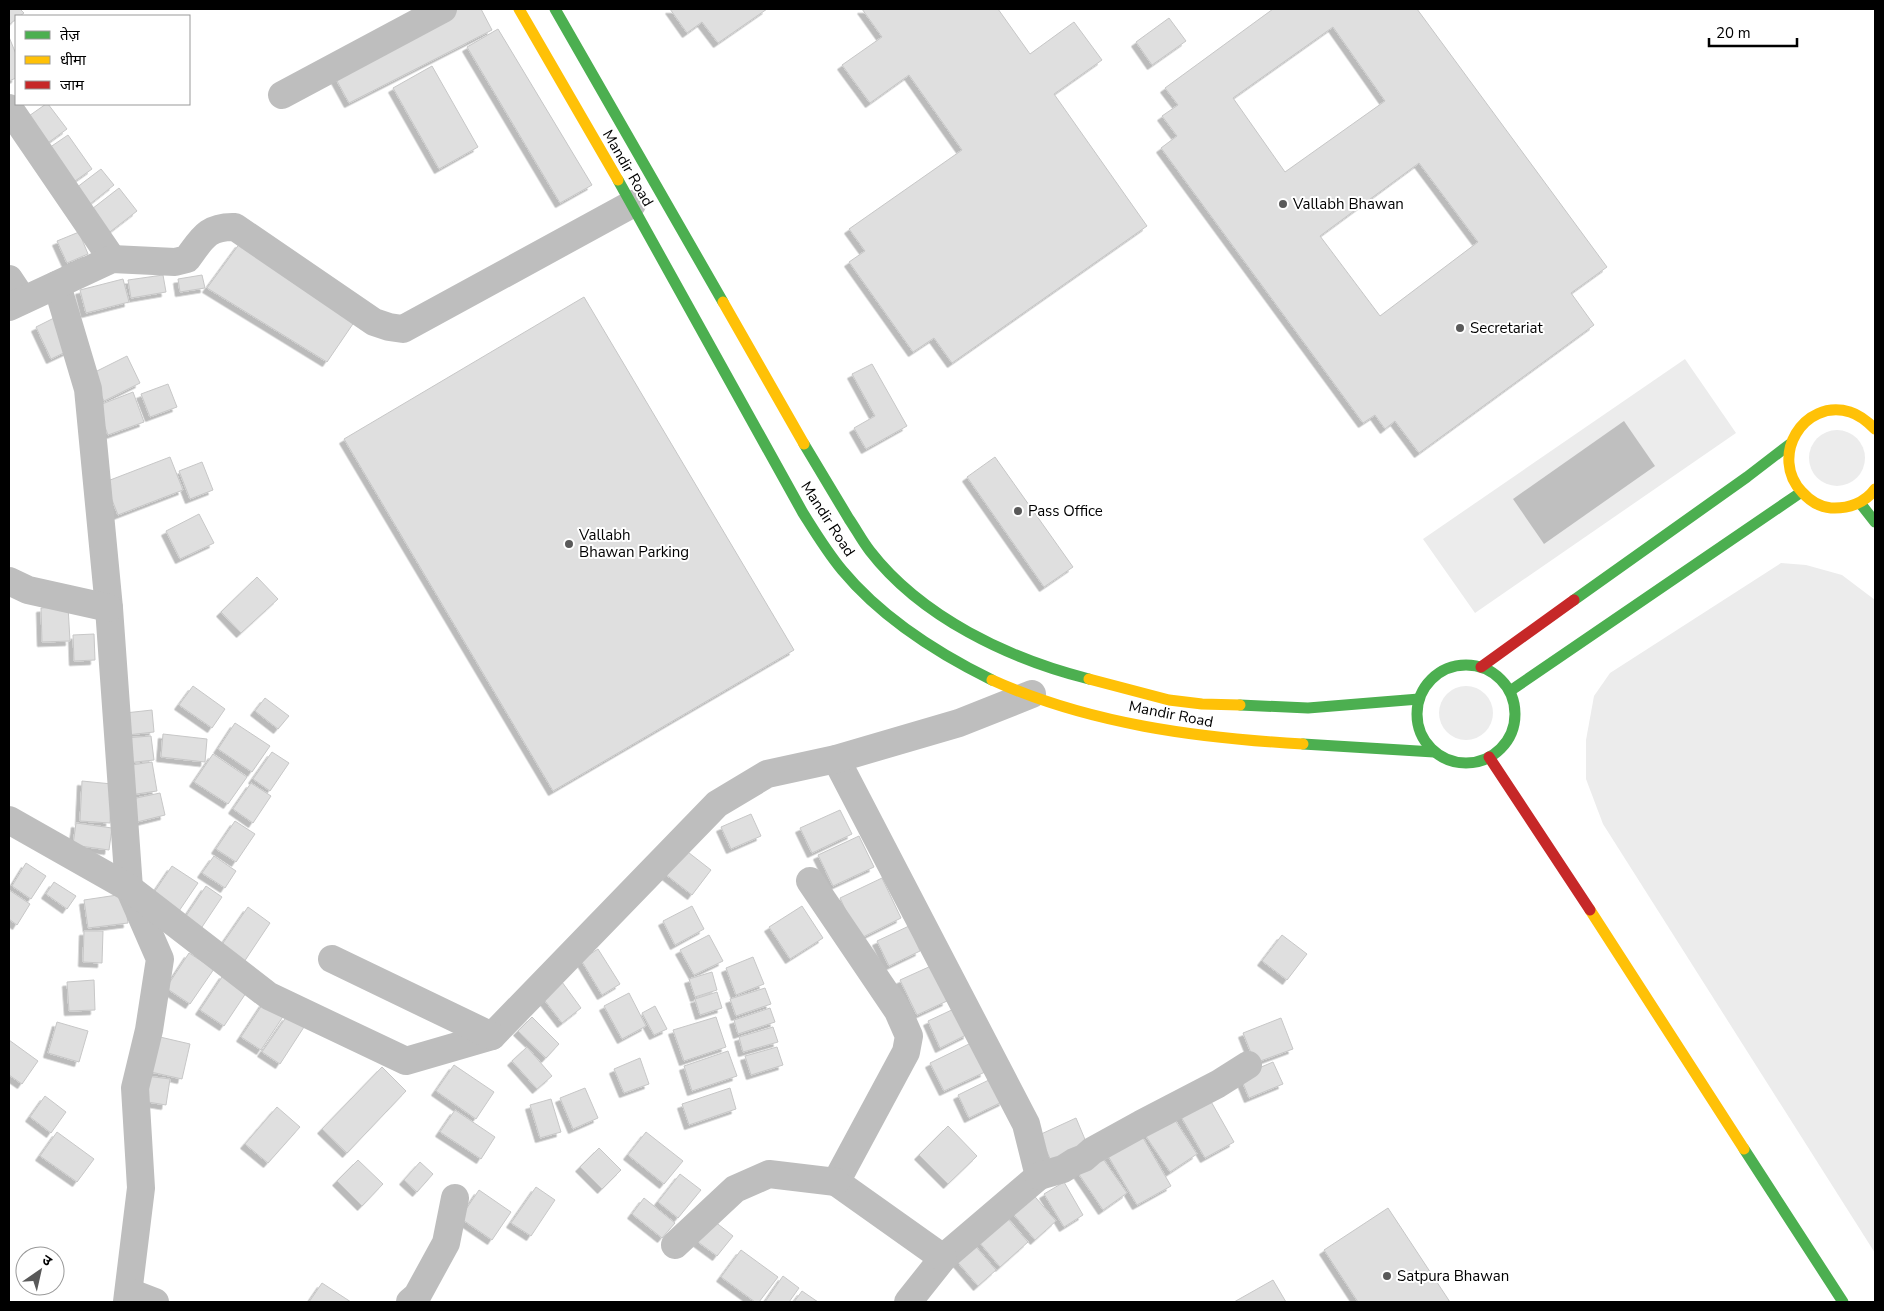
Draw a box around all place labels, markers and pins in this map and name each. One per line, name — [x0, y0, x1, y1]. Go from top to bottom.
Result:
place label: Vallabh Bhawan — [1292, 194, 1404, 214]
marker: Vallabh Bhawan — [1277, 198, 1289, 210]
place label: Secretariat — [1470, 318, 1543, 338]
marker: Secretariat — [1454, 322, 1466, 334]
place label: Pass Office — [1028, 501, 1103, 521]
marker: Pass Office — [1012, 505, 1024, 517]
place label: Vallabh Bhawan Parking — [578, 525, 689, 562]
marker: Vallabh Bhawan Parking — [563, 538, 575, 550]
place label: Satpura Bhawan — [1397, 1266, 1509, 1286]
marker: Satpura Bhawan — [1381, 1270, 1393, 1282]

